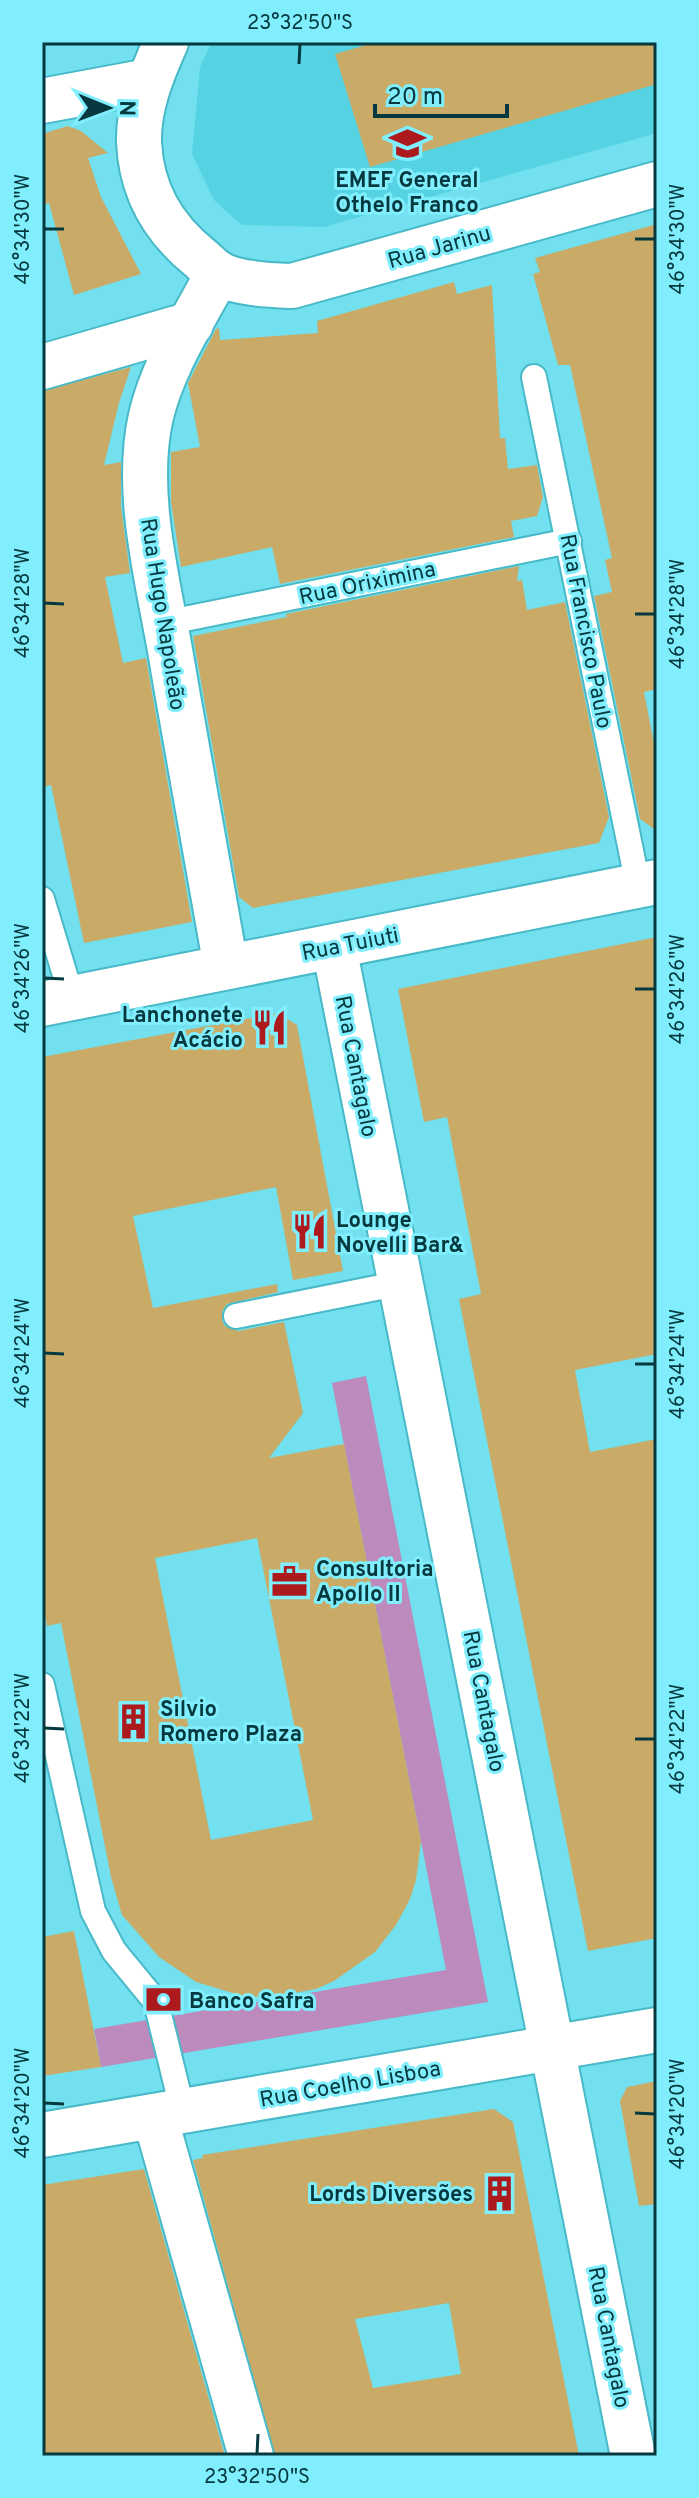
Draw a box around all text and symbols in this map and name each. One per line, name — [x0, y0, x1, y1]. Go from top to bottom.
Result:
text: 23°32'50"S — [247, 11, 353, 37]
north arrow — [68, 68, 148, 148]
scale bar — [375, 68, 507, 118]
text: 20 m — [387, 83, 443, 113]
text: N — [112, 100, 139, 116]
school or university icon: EMEF General Othelo Franco — [388, 124, 426, 162]
place label: EMEF General Othelo Franco — [335, 168, 479, 220]
text: 46°34'30"W — [11, 174, 37, 284]
text: 46°34'30"W — [666, 184, 692, 294]
street label: Rua Jarinu — [385, 221, 494, 276]
street label: Rua Hugo Napoleão — [133, 516, 190, 712]
street label: Rua Francisco Paulo — [552, 532, 617, 731]
text: 46°34'28"W — [11, 548, 37, 658]
street label: Rua Oriximina — [297, 557, 438, 612]
text: 46°34'28"W — [666, 559, 692, 669]
text: 46°34'26"W — [11, 923, 37, 1033]
street label: Rua Tuiuti — [300, 923, 401, 968]
text: 46°34'26"W — [666, 934, 692, 1044]
street label: Rua Cantagalo — [328, 993, 382, 1140]
place label: Lanchonete Acácio — [122, 1003, 243, 1055]
restaurant icon: Lanchonete Acácio — [250, 1008, 288, 1046]
place label: Lounge Novelli Bar& — [336, 1208, 465, 1260]
restaurant icon: Lounge Novelli Bar& — [291, 1213, 329, 1251]
text: 46°34'24"W — [11, 1298, 37, 1408]
text: 46°34'24"W — [666, 1309, 692, 1419]
place label: Consultoria Apollo II — [316, 1557, 434, 1609]
office icon: Consultoria Apollo II — [271, 1562, 309, 1600]
street label: Rua Cantagalo — [456, 1628, 510, 1775]
text: 46°34'22"W — [11, 1673, 37, 1783]
text: 46°34'22"W — [666, 1684, 692, 1794]
place label: Silvio Romero Plaza — [160, 1697, 302, 1749]
building icon: Silvio Romero Plaza — [115, 1702, 153, 1740]
bank icon: Banco Safra — [144, 1981, 182, 2019]
place label: Banco Safra — [189, 1989, 315, 2016]
text: 46°34'20"W — [11, 2047, 37, 2159]
street label: Rua Coelho Lisboa — [258, 2056, 443, 2115]
text: 46°34'20"W — [666, 2058, 692, 2170]
building icon: Lords Diversões — [480, 2174, 518, 2212]
place label: Lords Diversões — [309, 2182, 473, 2209]
street label: Rua Cantagalo — [581, 2264, 635, 2411]
text: 23°32'50"S — [204, 2465, 310, 2491]

